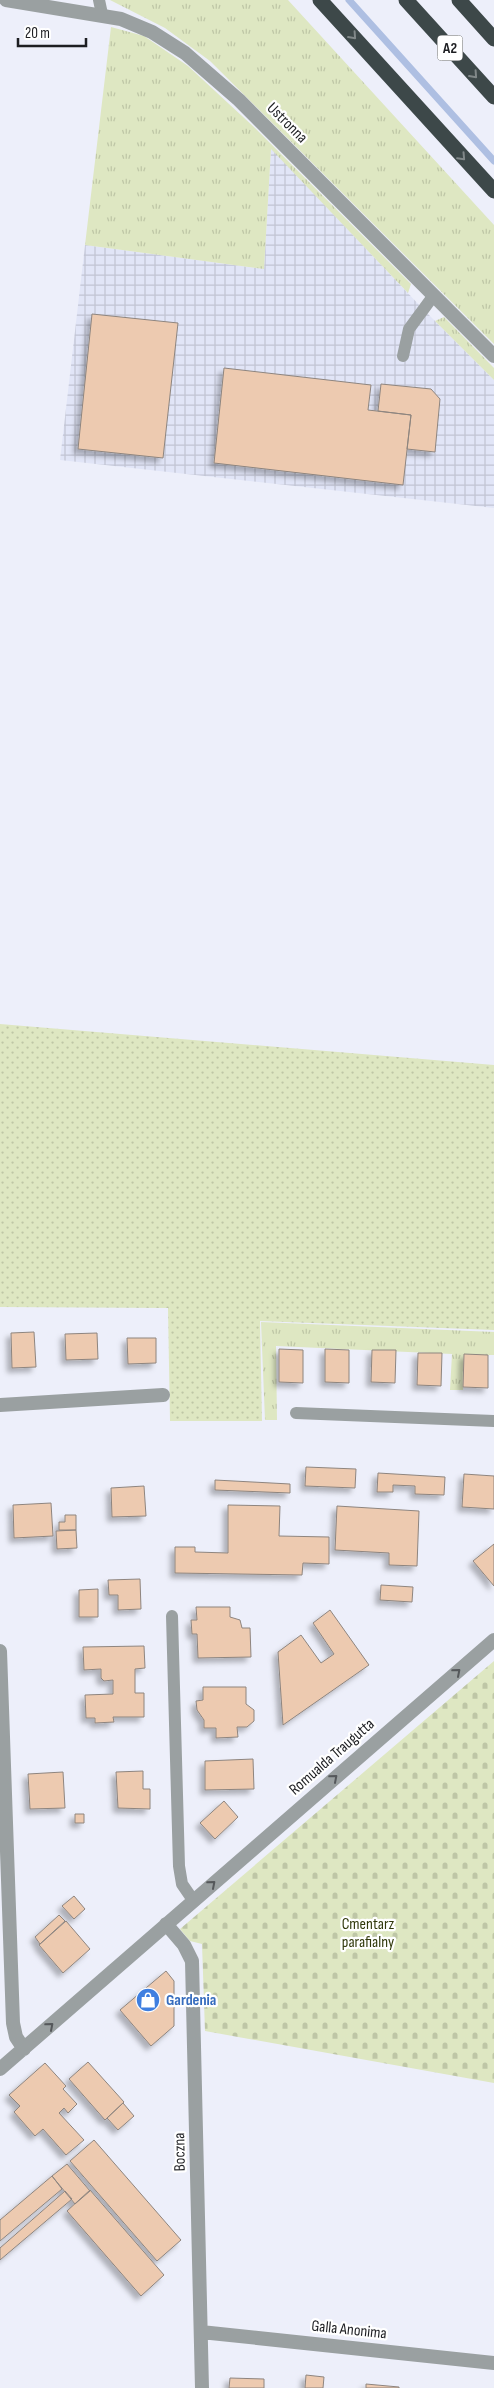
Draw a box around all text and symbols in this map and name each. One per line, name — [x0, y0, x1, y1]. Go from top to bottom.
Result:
scale bar — [18, 15, 85, 47]
text: 20 m — [25, 24, 50, 43]
one-way arrow — [347, 31, 356, 40]
road number: A2 — [438, 36, 462, 60]
one-way arrow — [468, 70, 477, 79]
street label: Ustronna — [263, 99, 311, 147]
one-way arrow — [456, 151, 465, 160]
one-way arrow — [452, 1668, 461, 1677]
street label: Romualda Traugutta — [285, 1715, 379, 1799]
one-way arrow — [329, 1775, 338, 1784]
one-way arrow — [206, 1881, 215, 1890]
park label: Cmentarz parafialny — [342, 1915, 395, 1952]
shop icon: Gardenia — [135, 1987, 161, 2013]
place label: Gardenia — [166, 1991, 216, 2010]
one-way arrow — [44, 2023, 53, 2032]
street label: Boczna — [170, 2132, 190, 2172]
street label: Galla Anonima — [310, 2317, 388, 2343]

